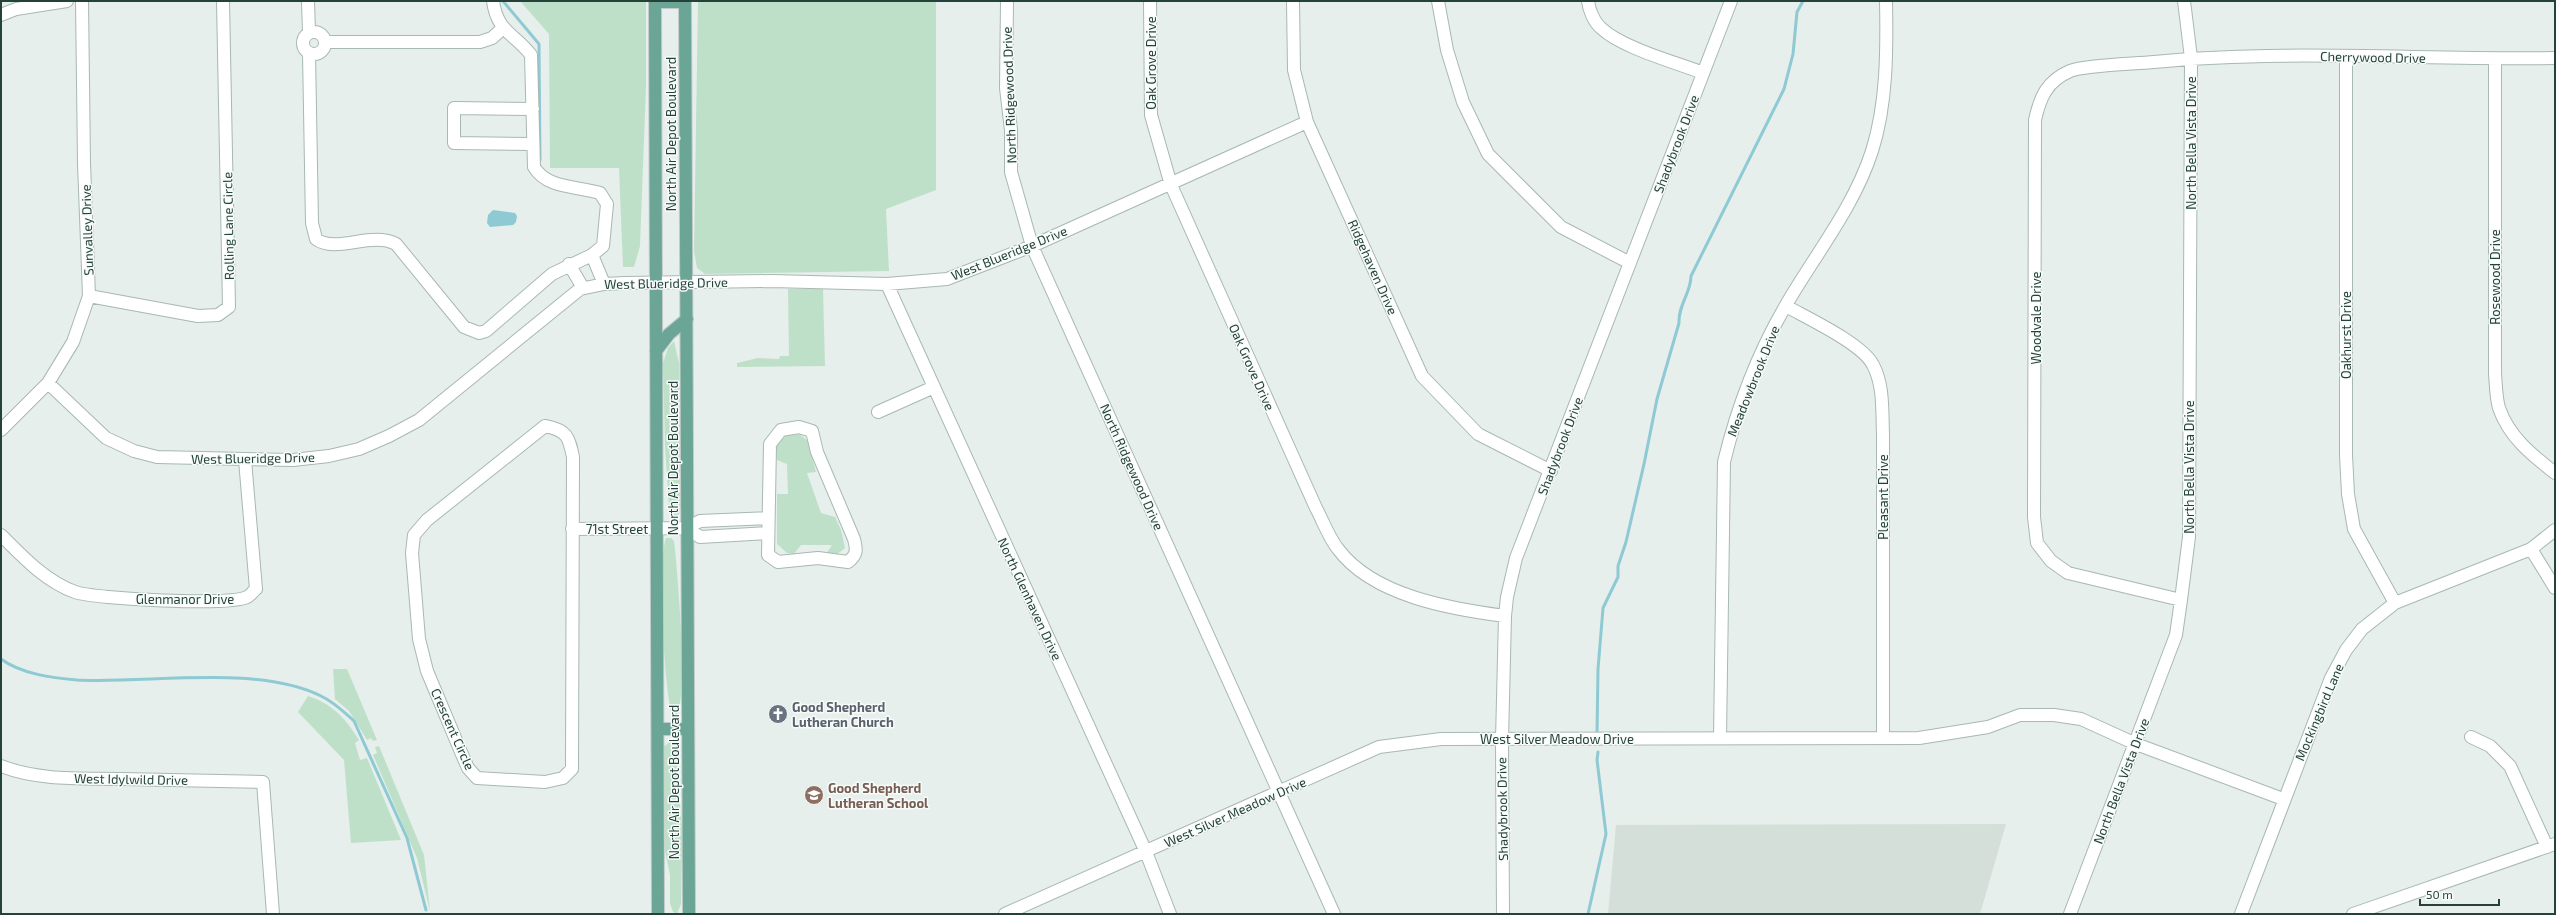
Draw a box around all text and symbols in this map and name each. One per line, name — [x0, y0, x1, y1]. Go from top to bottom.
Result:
street label: Oak Grove Drive — [1143, 16, 1159, 110]
street label: North Ridgewood Drive — [999, 26, 1019, 164]
street label: Cherrywood Drive — [2320, 48, 2426, 66]
street label: North Air Depot Boulevard — [663, 57, 679, 211]
street label: North Bella Vista Drive — [2183, 76, 2199, 210]
street label: Shadybrook Drive — [1650, 93, 1702, 195]
street label: Rolling Lane Circle — [219, 172, 237, 280]
street label: Sunvalley Drive — [77, 184, 97, 276]
street label: Ridgehaven Drive — [1345, 217, 1401, 317]
street label: West Blueridge Drive — [949, 222, 1069, 284]
street label: Rosewood Drive — [2487, 229, 2503, 325]
street label: Woodvale Drive — [2028, 272, 2044, 364]
street label: West Blueridge Drive — [604, 274, 728, 292]
street label: Oakhurst Drive — [2338, 291, 2354, 379]
street label: Oak Grove Drive — [1226, 321, 1278, 413]
street label: Meadowbrook Drive — [1723, 323, 1783, 439]
street label: North Air Depot Boulevard — [665, 381, 681, 535]
street label: Shadybrook Drive — [1534, 395, 1586, 497]
street label: North Bella Vista Drive — [2181, 400, 2197, 534]
street label: North Ridgewood Drive — [1097, 401, 1167, 533]
street label: West Blueridge Drive — [191, 449, 315, 467]
street label: Pleasant Drive — [1875, 454, 1891, 540]
street label: 71st Street — [586, 521, 648, 537]
street label: North Glenhaven Drive — [995, 535, 1065, 663]
street label: Glenmanor Drive — [136, 591, 234, 607]
street label: Mockingbird Lane — [2291, 661, 2347, 763]
street label: Crescent Circle — [428, 686, 478, 772]
place label: Good Shepherd Lutheran Church — [792, 699, 894, 730]
church icon: Good Shepherd Lutheran Church — [767, 703, 789, 725]
street label: North Air Depot Boulevard — [666, 705, 682, 859]
street label: North Bella Vista Drive — [2090, 716, 2152, 846]
street label: West Silver Meadow Drive — [1480, 731, 1634, 747]
street label: Shadybrook Drive — [1493, 757, 1511, 861]
street label: West Idylwild Drive — [74, 770, 188, 788]
street label: West Silver Meadow Drive — [1162, 773, 1309, 851]
place label: Good Shepherd Lutheran School — [828, 780, 929, 811]
school or university icon: Good Shepherd Lutheran School — [803, 784, 825, 806]
scale bar — [2420, 881, 2499, 907]
text: 50 m — [2426, 887, 2453, 901]

